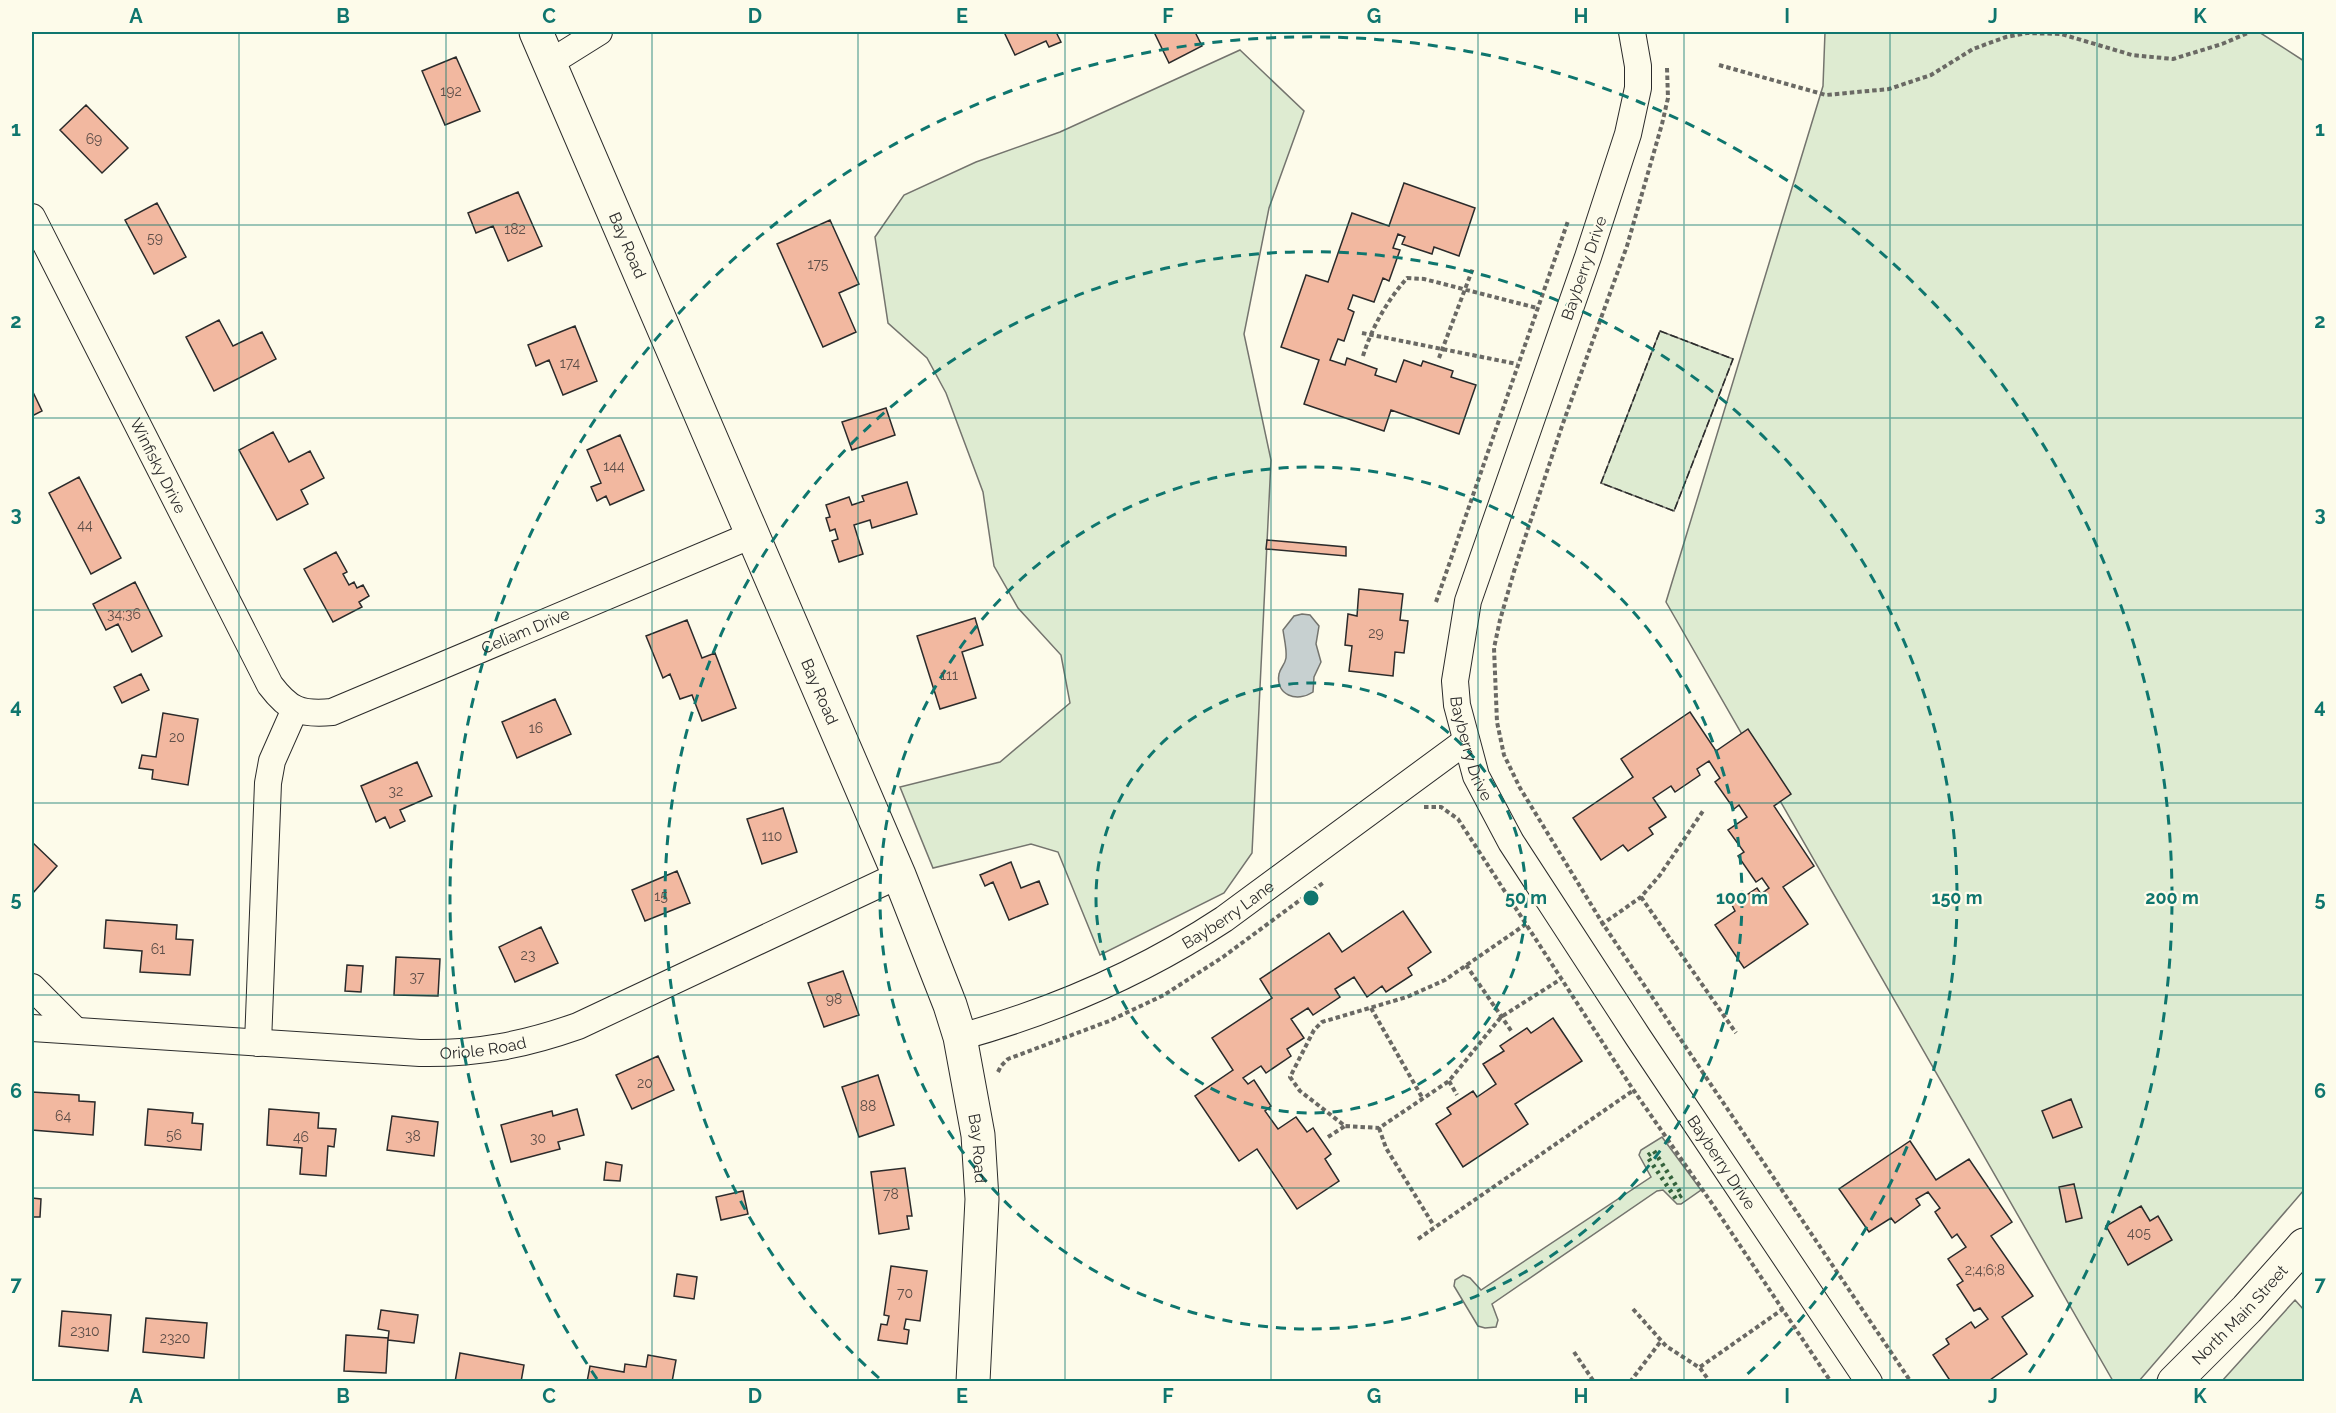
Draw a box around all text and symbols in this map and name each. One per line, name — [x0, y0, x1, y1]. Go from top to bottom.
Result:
text: A — [129, 4, 143, 28]
text: B — [336, 4, 350, 28]
text: C — [542, 4, 556, 28]
text: D — [748, 4, 762, 28]
text: E — [956, 4, 968, 28]
text: F — [1162, 4, 1174, 28]
text: G — [1367, 4, 1381, 28]
text: H — [1574, 4, 1588, 28]
text: I — [1784, 4, 1790, 28]
text: J — [1988, 4, 1998, 28]
text: K — [2193, 4, 2207, 28]
house number: 192 — [440, 83, 462, 99]
text: 1 — [11, 117, 21, 141]
text: 1 — [2315, 117, 2325, 141]
house number: 69 — [86, 131, 102, 147]
street label: Bay Road — [605, 209, 650, 281]
street label: Bayberry Drive — [1557, 213, 1611, 323]
house number: 182 — [504, 221, 526, 237]
house number: 59 — [147, 230, 163, 246]
house number: 175 — [808, 256, 829, 272]
text: 2 — [10, 309, 22, 333]
text: 2 — [2314, 309, 2326, 333]
house number: 174 — [560, 355, 581, 371]
street label: Winfisky Drive — [126, 415, 191, 517]
house number: 144 — [603, 458, 625, 474]
text: 3 — [10, 502, 22, 526]
text: 3 — [2314, 502, 2326, 526]
house number: 44 — [77, 517, 93, 533]
street label: Celiam Drive — [478, 604, 572, 658]
house number: 34;36 — [107, 606, 141, 622]
house number: 29 — [1368, 625, 1384, 641]
street label: Bay Road — [797, 656, 843, 727]
house number: 111 — [940, 667, 958, 683]
text: 4 — [10, 694, 22, 718]
text: 4 — [2314, 694, 2326, 718]
street label: Bayberry Drive — [1447, 695, 1497, 804]
house number: 16 — [529, 720, 543, 736]
house number: 20 — [169, 729, 185, 745]
house number: 32 — [389, 783, 403, 799]
house number: 110 — [762, 828, 782, 844]
street label: Bayberry Lane — [1178, 876, 1277, 953]
text: 5 — [10, 887, 22, 911]
text: 50 m — [1505, 887, 1547, 908]
text: 100 m — [1716, 887, 1768, 908]
text: 150 m — [1932, 887, 1983, 908]
text: 200 m — [2145, 887, 2199, 908]
text: 5 — [2314, 887, 2326, 911]
house number: 15 — [654, 888, 668, 904]
centre of rings — [1301, 888, 1321, 908]
house number: 61 — [151, 941, 165, 957]
house number: 23 — [521, 947, 535, 963]
house number: 37 — [410, 969, 425, 985]
house number: 98 — [826, 991, 842, 1007]
street label: Oriole Road — [439, 1032, 528, 1062]
house number: 20 — [637, 1075, 653, 1091]
text: 6 — [10, 1079, 22, 1103]
text: 6 — [2314, 1079, 2326, 1103]
house number: 88 — [860, 1098, 876, 1114]
house number: 64 — [55, 1108, 71, 1124]
street label: Bay Road — [965, 1112, 990, 1184]
street label: Bayberry Drive — [1684, 1112, 1760, 1213]
house number: 56 — [166, 1127, 182, 1143]
house number: 38 — [405, 1128, 421, 1144]
house number: 46 — [293, 1129, 309, 1145]
house number: 30 — [530, 1130, 546, 1146]
house number: 78 — [883, 1186, 899, 1202]
house number: 405 — [2127, 1225, 2151, 1241]
street label: North Main Street — [2188, 1260, 2292, 1368]
house number: 2;4;6;8 — [1965, 1262, 2005, 1278]
text: 7 — [10, 1272, 22, 1296]
text: 7 — [2314, 1272, 2326, 1296]
house number: 70 — [897, 1285, 913, 1301]
house number: 2310 — [70, 1323, 100, 1339]
house number: 2320 — [160, 1330, 190, 1346]
text: A — [129, 1384, 143, 1408]
text: B — [336, 1384, 350, 1408]
text: C — [542, 1384, 556, 1408]
text: D — [748, 1384, 762, 1408]
text: E — [956, 1384, 968, 1408]
text: F — [1162, 1384, 1174, 1408]
text: G — [1367, 1384, 1381, 1408]
text: H — [1574, 1384, 1588, 1408]
text: I — [1784, 1384, 1790, 1408]
text: J — [1988, 1384, 1998, 1408]
text: K — [2193, 1384, 2207, 1408]

